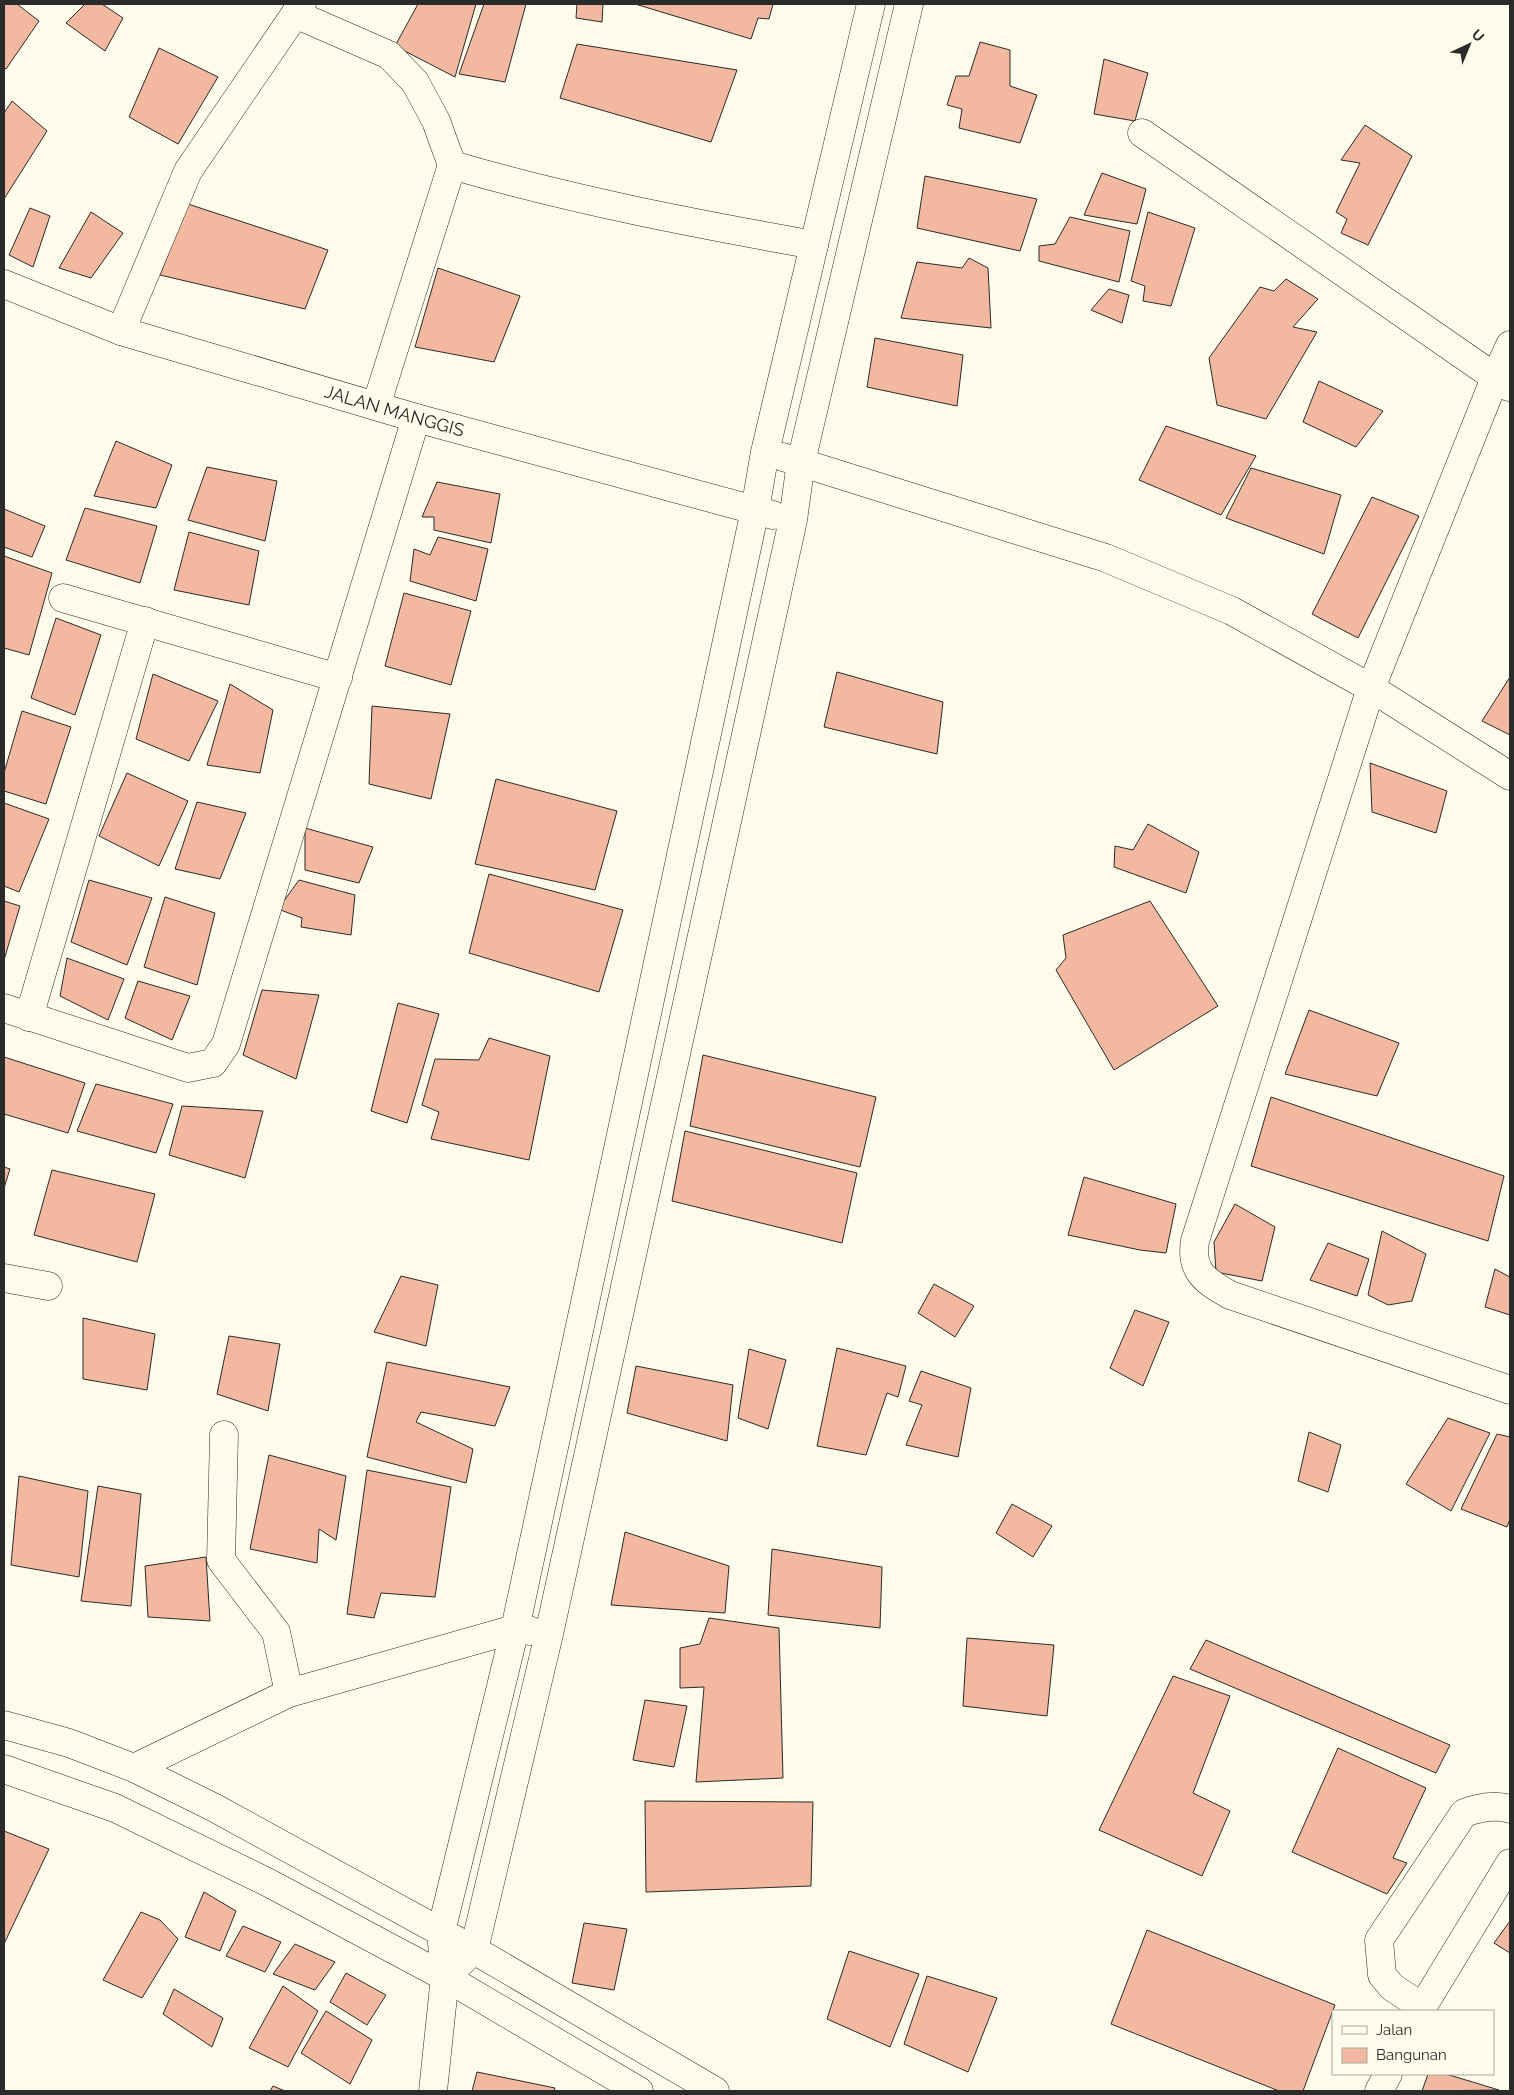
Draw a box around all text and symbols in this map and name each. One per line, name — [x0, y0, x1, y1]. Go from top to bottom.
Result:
north arrow — [1444, 20, 1494, 70]
text: U — [1469, 26, 1487, 45]
street label: JALAN MANGGIS — [322, 381, 467, 441]
legend — [1332, 2010, 1494, 2075]
text: Jalan — [1376, 2021, 1412, 2039]
text: Bangunan — [1376, 2046, 1447, 2064]

